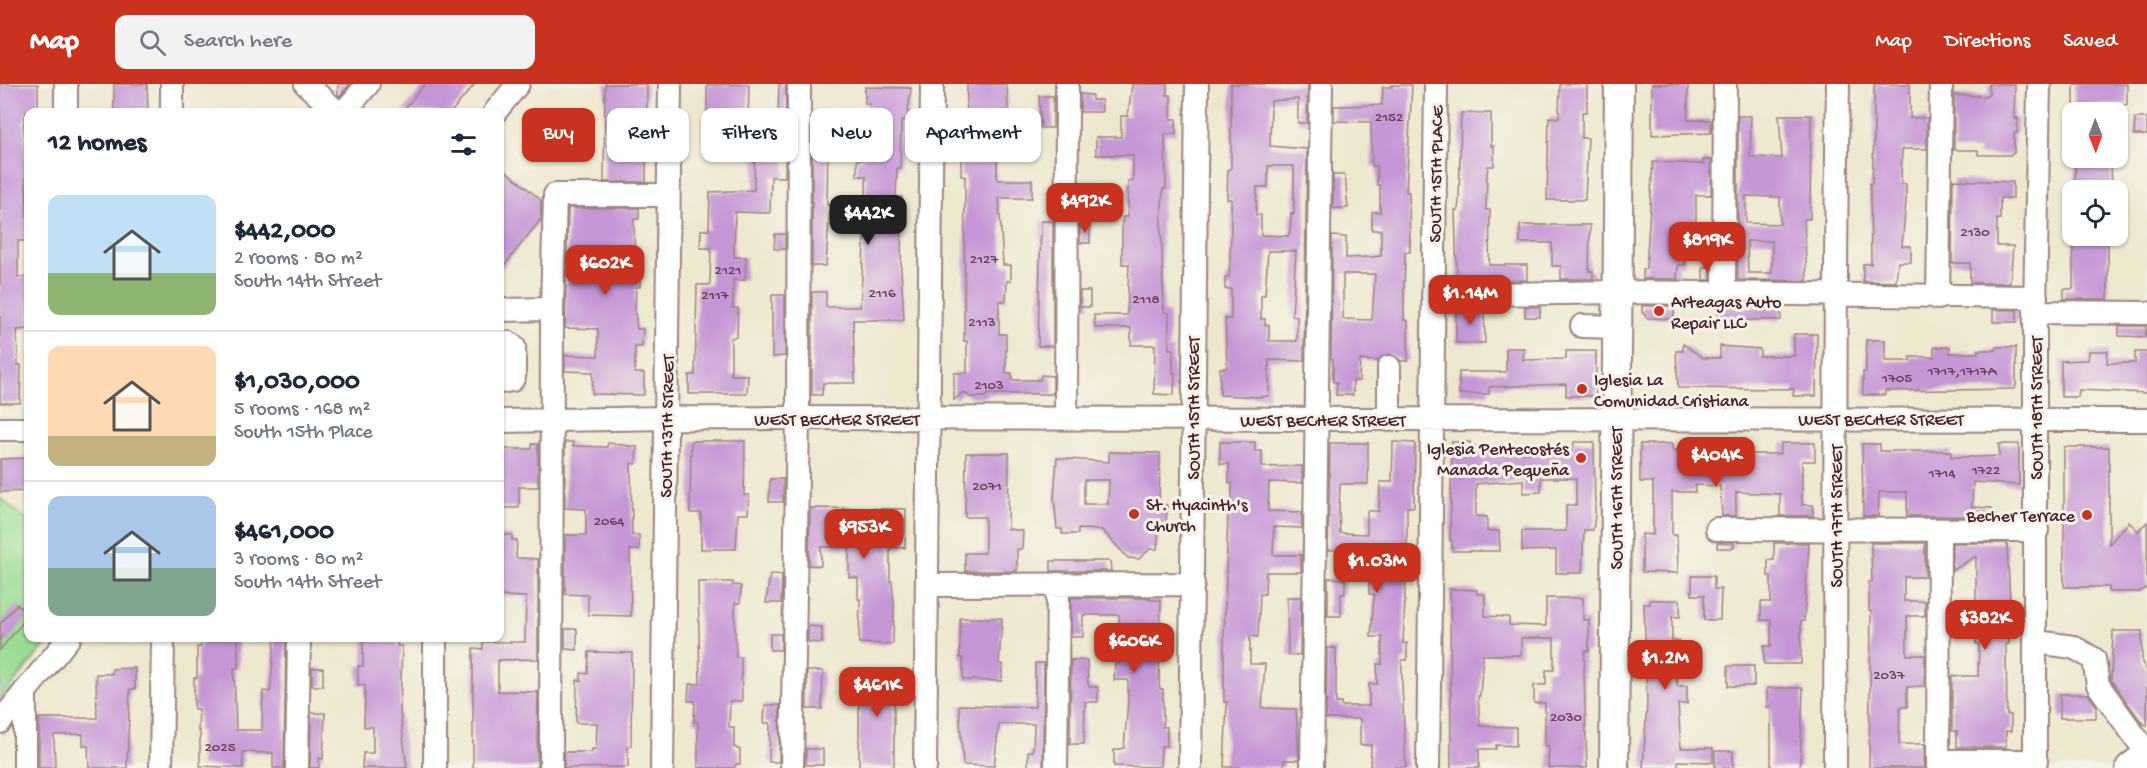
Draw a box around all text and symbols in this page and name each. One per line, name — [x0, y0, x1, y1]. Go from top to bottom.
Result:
search box — [115, 15, 535, 69]
text: Map — [30, 26, 79, 59]
icon: search — [136, 26, 169, 59]
text: Search here — [184, 29, 292, 55]
text: Map — [1875, 30, 1912, 55]
text: Directions — [1945, 30, 2030, 55]
text: Saved — [2063, 30, 2117, 55]
north arrow — [2062, 102, 2128, 168]
map controls — [2062, 102, 2128, 246]
street label: SOUTH 15TH PLACE — [1426, 104, 1449, 243]
chip: Buy — [522, 108, 595, 162]
chip: Rent — [607, 108, 689, 162]
chip: Filters — [701, 108, 798, 162]
chip: New — [810, 108, 893, 162]
chip: Apartment — [905, 108, 1041, 162]
house number: 2152 — [1375, 109, 1403, 127]
icon: filters — [447, 128, 480, 161]
text: 12 homes — [48, 129, 146, 160]
button: locate — [2062, 180, 2128, 246]
pin: $492K — [1043, 183, 1127, 234]
text: $492K — [1060, 191, 1110, 214]
pin: $442K — [826, 195, 910, 246]
text: $442K — [844, 203, 892, 226]
text: $442,000 — [234, 217, 336, 248]
icon: home — [96, 219, 168, 291]
pin: $819K — [1665, 222, 1749, 273]
house number: 2130 — [1960, 224, 1990, 242]
text: $819K — [1682, 230, 1732, 253]
pin: $602K — [563, 245, 647, 296]
text: 2 rooms · 80 m² — [234, 248, 363, 271]
house number: 2127 — [970, 251, 999, 269]
text: $602K — [579, 253, 631, 276]
house number: 2121 — [715, 262, 741, 280]
text: South 14th Street — [234, 271, 381, 294]
pin: $1.14M — [1421, 275, 1519, 326]
text: $1.14M — [1443, 283, 1497, 306]
house number: 2116 — [868, 285, 896, 303]
house number: 2117 — [701, 287, 730, 305]
house number: 2118 — [1132, 291, 1160, 309]
place label: Arteagas Auto Repair LLC — [1671, 293, 1782, 335]
marker: Arteagas Auto Repair LLC — [1652, 304, 1666, 318]
house number: 2113 — [968, 314, 996, 332]
street label: SOUTH 15TH STREET — [1185, 335, 1206, 480]
street label: SOUTH 18TH STREET — [2028, 335, 2049, 480]
street label: SOUTH 13TH STREET — [657, 353, 680, 498]
house number: 1717,1717A — [1927, 363, 1998, 381]
text: $1,030,000 — [234, 368, 360, 399]
icon: home — [96, 370, 168, 442]
house number: 1705 — [1881, 370, 1912, 388]
place label: Iglesia La Comunidad Cristiana — [1594, 371, 1750, 413]
house number: 2103 — [974, 377, 1004, 395]
marker: Iglesia La Comunidad Cristiana — [1575, 382, 1589, 396]
text: 5 rooms · 168 m² — [234, 399, 370, 422]
street label: WEST BECHER STREET — [754, 411, 921, 432]
street label: WEST BECHER STREET — [1798, 411, 1965, 432]
street label: WEST BECHER STREET — [1240, 412, 1407, 433]
text: South 15th Place — [234, 422, 373, 445]
street label: SOUTH 16TH STREET — [1608, 425, 1629, 569]
pin: $404K — [1674, 437, 1758, 488]
place label: Iglesia Pentecostés Manada Pequeña — [1427, 440, 1570, 482]
street label: SOUTH 17TH STREET — [1828, 443, 1849, 588]
text: $404K — [1691, 445, 1741, 468]
marker: Iglesia Pentecostés Manada Pequeña — [1574, 451, 1588, 465]
house number: 1722 — [1971, 462, 2000, 480]
house number: 1714 — [1927, 465, 1956, 483]
house number: 2071 — [972, 478, 1002, 496]
place label: St. Hyacinth's Church — [1146, 496, 1249, 538]
marker: St. Hyacinth's Church — [1127, 507, 1141, 521]
place label: Becher Terrace — [1965, 507, 2076, 528]
marker: Becher Terrace — [2080, 508, 2094, 522]
pin: $953K — [822, 509, 906, 560]
house number: 2064 — [594, 513, 624, 531]
text: $953K — [839, 517, 889, 540]
text: $461,000 — [234, 518, 334, 549]
icon: home — [96, 520, 168, 592]
pin: $1.03M — [1328, 543, 1426, 594]
text: 3 rooms · 80 m² — [234, 549, 363, 572]
text: $1.03M — [1348, 551, 1406, 574]
text: South 14th Street — [234, 572, 381, 595]
pin: $382K — [1943, 600, 2027, 651]
text: $382K — [1959, 608, 2011, 631]
pin: $606K — [1092, 623, 1176, 674]
text: $606K — [1108, 631, 1160, 654]
pin: $1.2M — [1623, 640, 1707, 691]
text: $1.2M — [1641, 648, 1689, 671]
pin: $461K — [835, 667, 919, 718]
house number: 2037 — [1873, 667, 1906, 685]
text: $461K — [853, 675, 901, 698]
house number: 2030 — [1550, 709, 1583, 727]
house number: 2025 — [204, 739, 236, 757]

